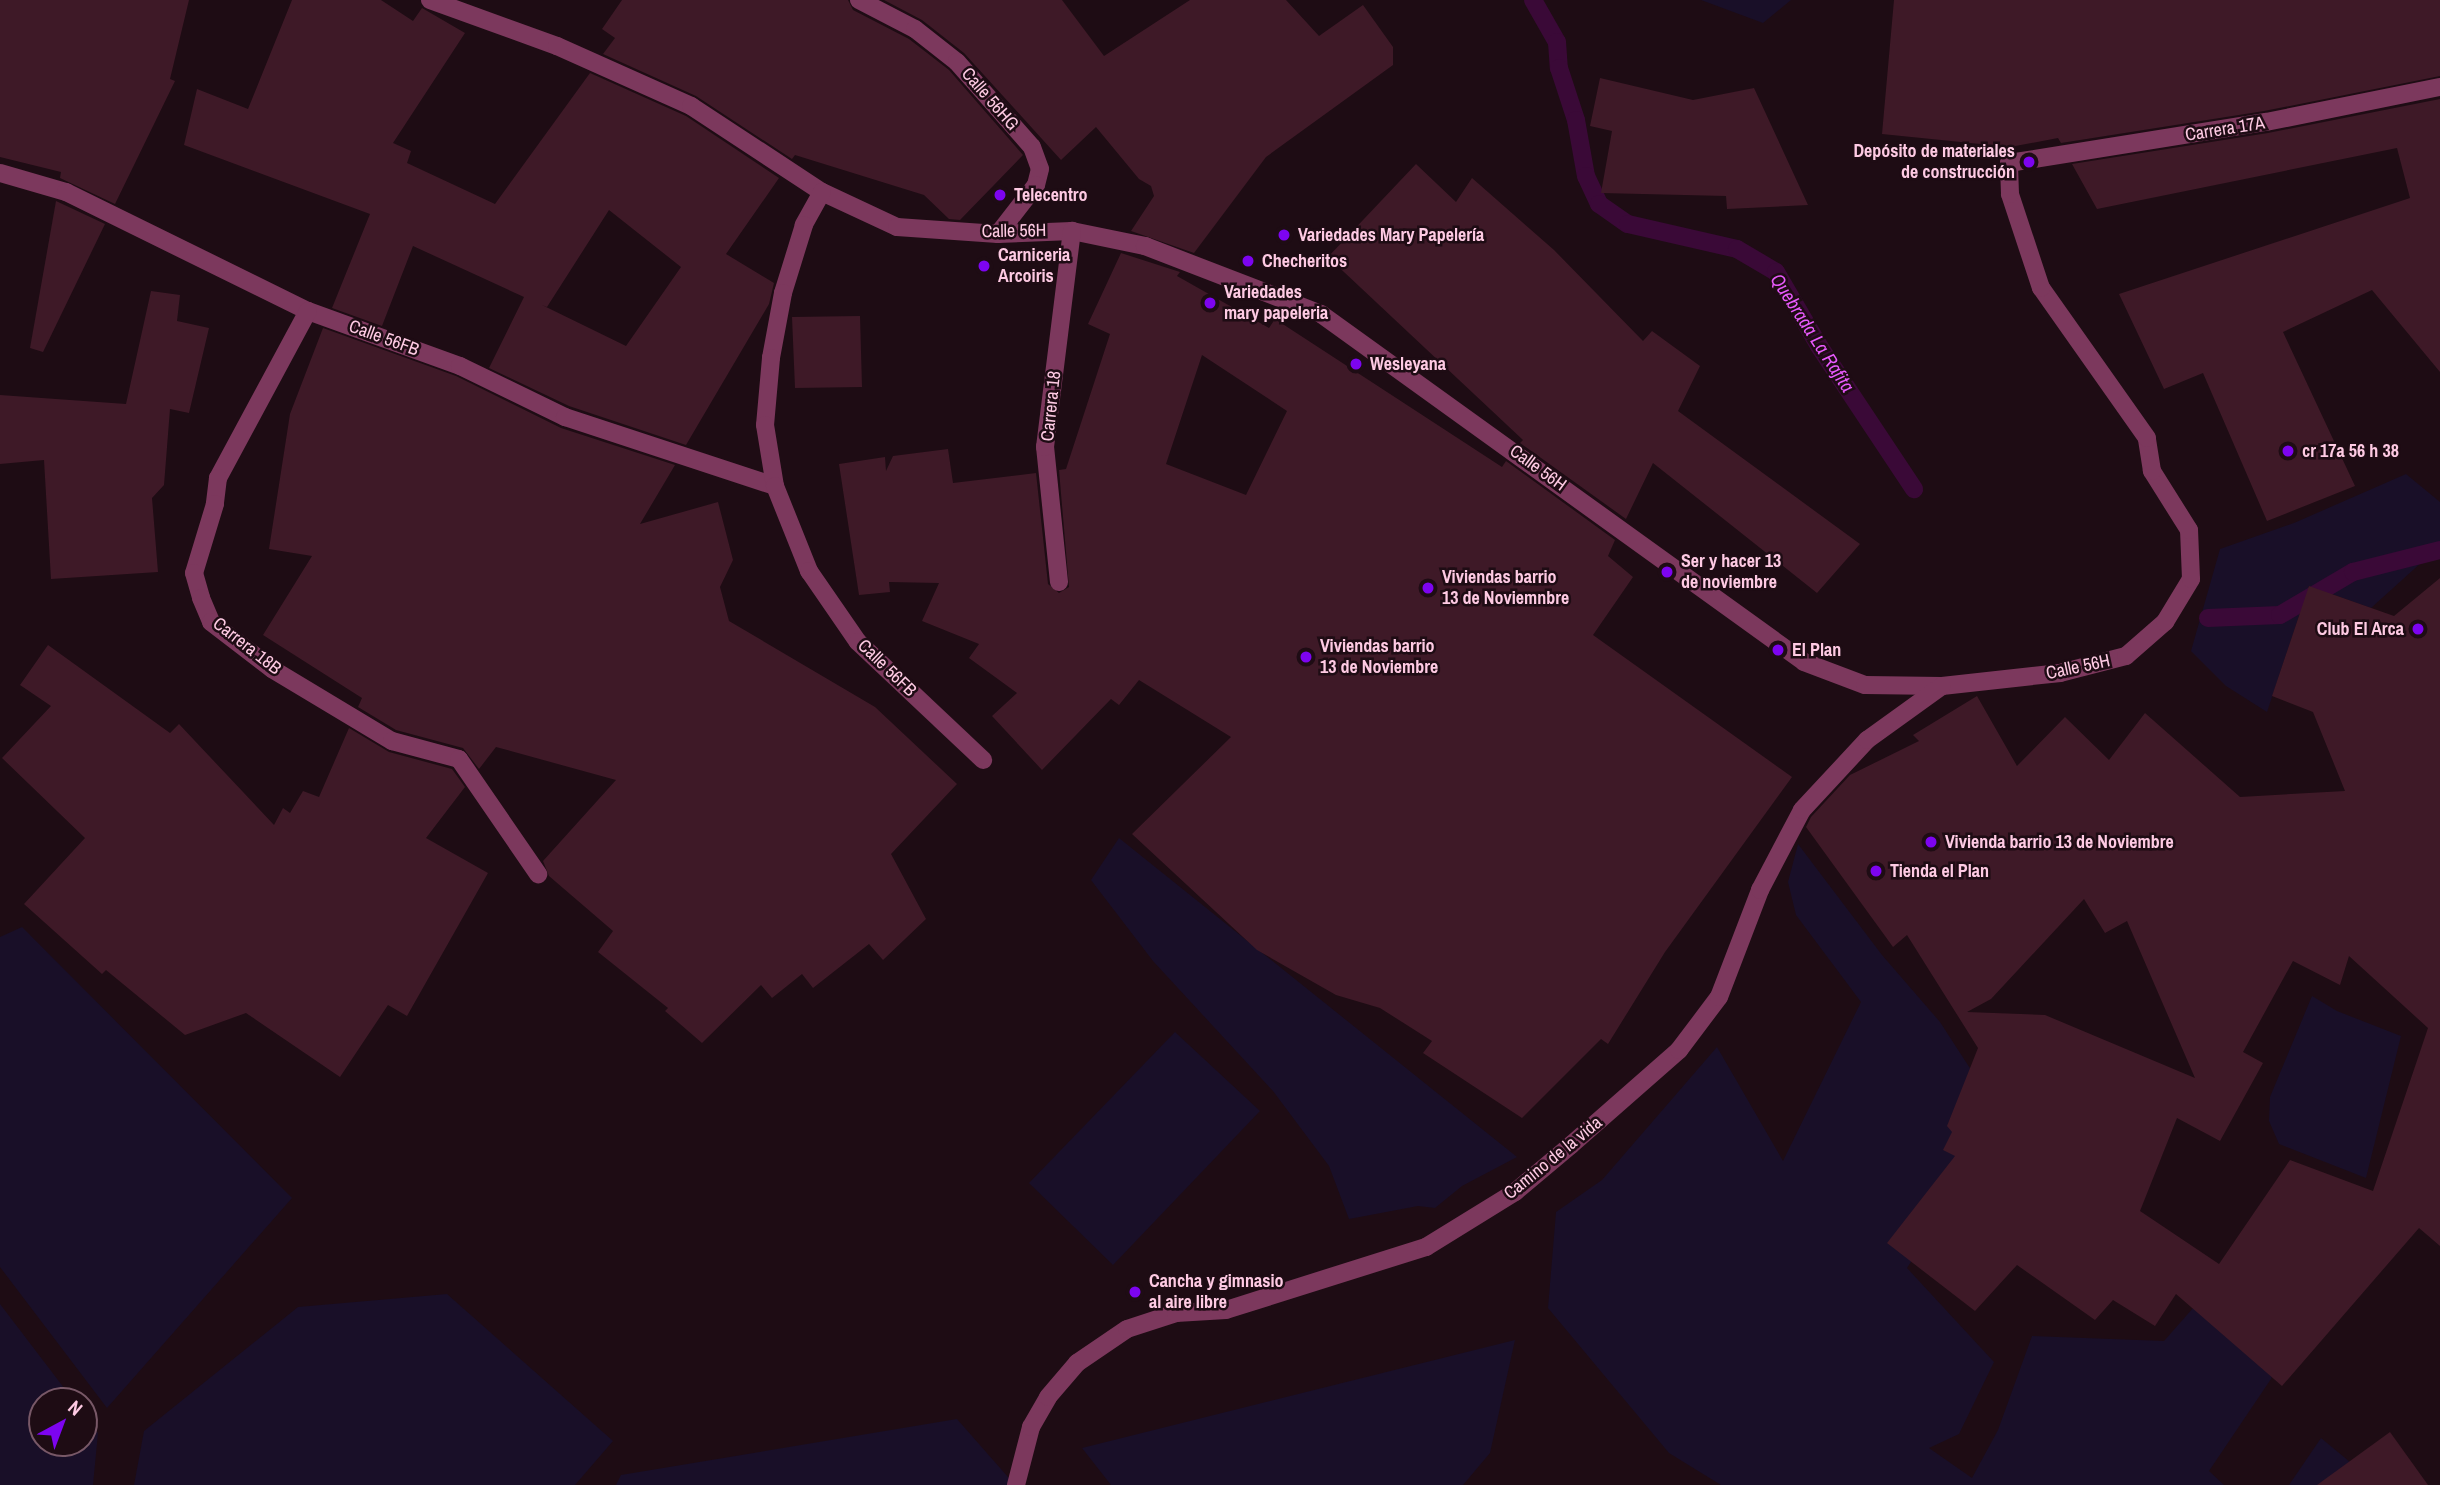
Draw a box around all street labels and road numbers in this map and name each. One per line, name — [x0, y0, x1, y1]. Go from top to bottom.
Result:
street label: Calle 56HG — [957, 63, 1023, 135]
street label: Carrera 17A — [2184, 112, 2266, 146]
street label: Calle 56H — [981, 220, 1047, 242]
street label: Calle 56FB — [346, 315, 422, 361]
street label: Carrera 18 — [1037, 370, 1065, 442]
street label: Calle 56H — [1505, 440, 1571, 496]
street label: Carrera 18B — [209, 613, 285, 679]
street label: Calle 56FB — [853, 635, 921, 701]
street label: Calle 56H — [2044, 650, 2112, 684]
street label: Camino de la vida — [1500, 1112, 1606, 1204]

